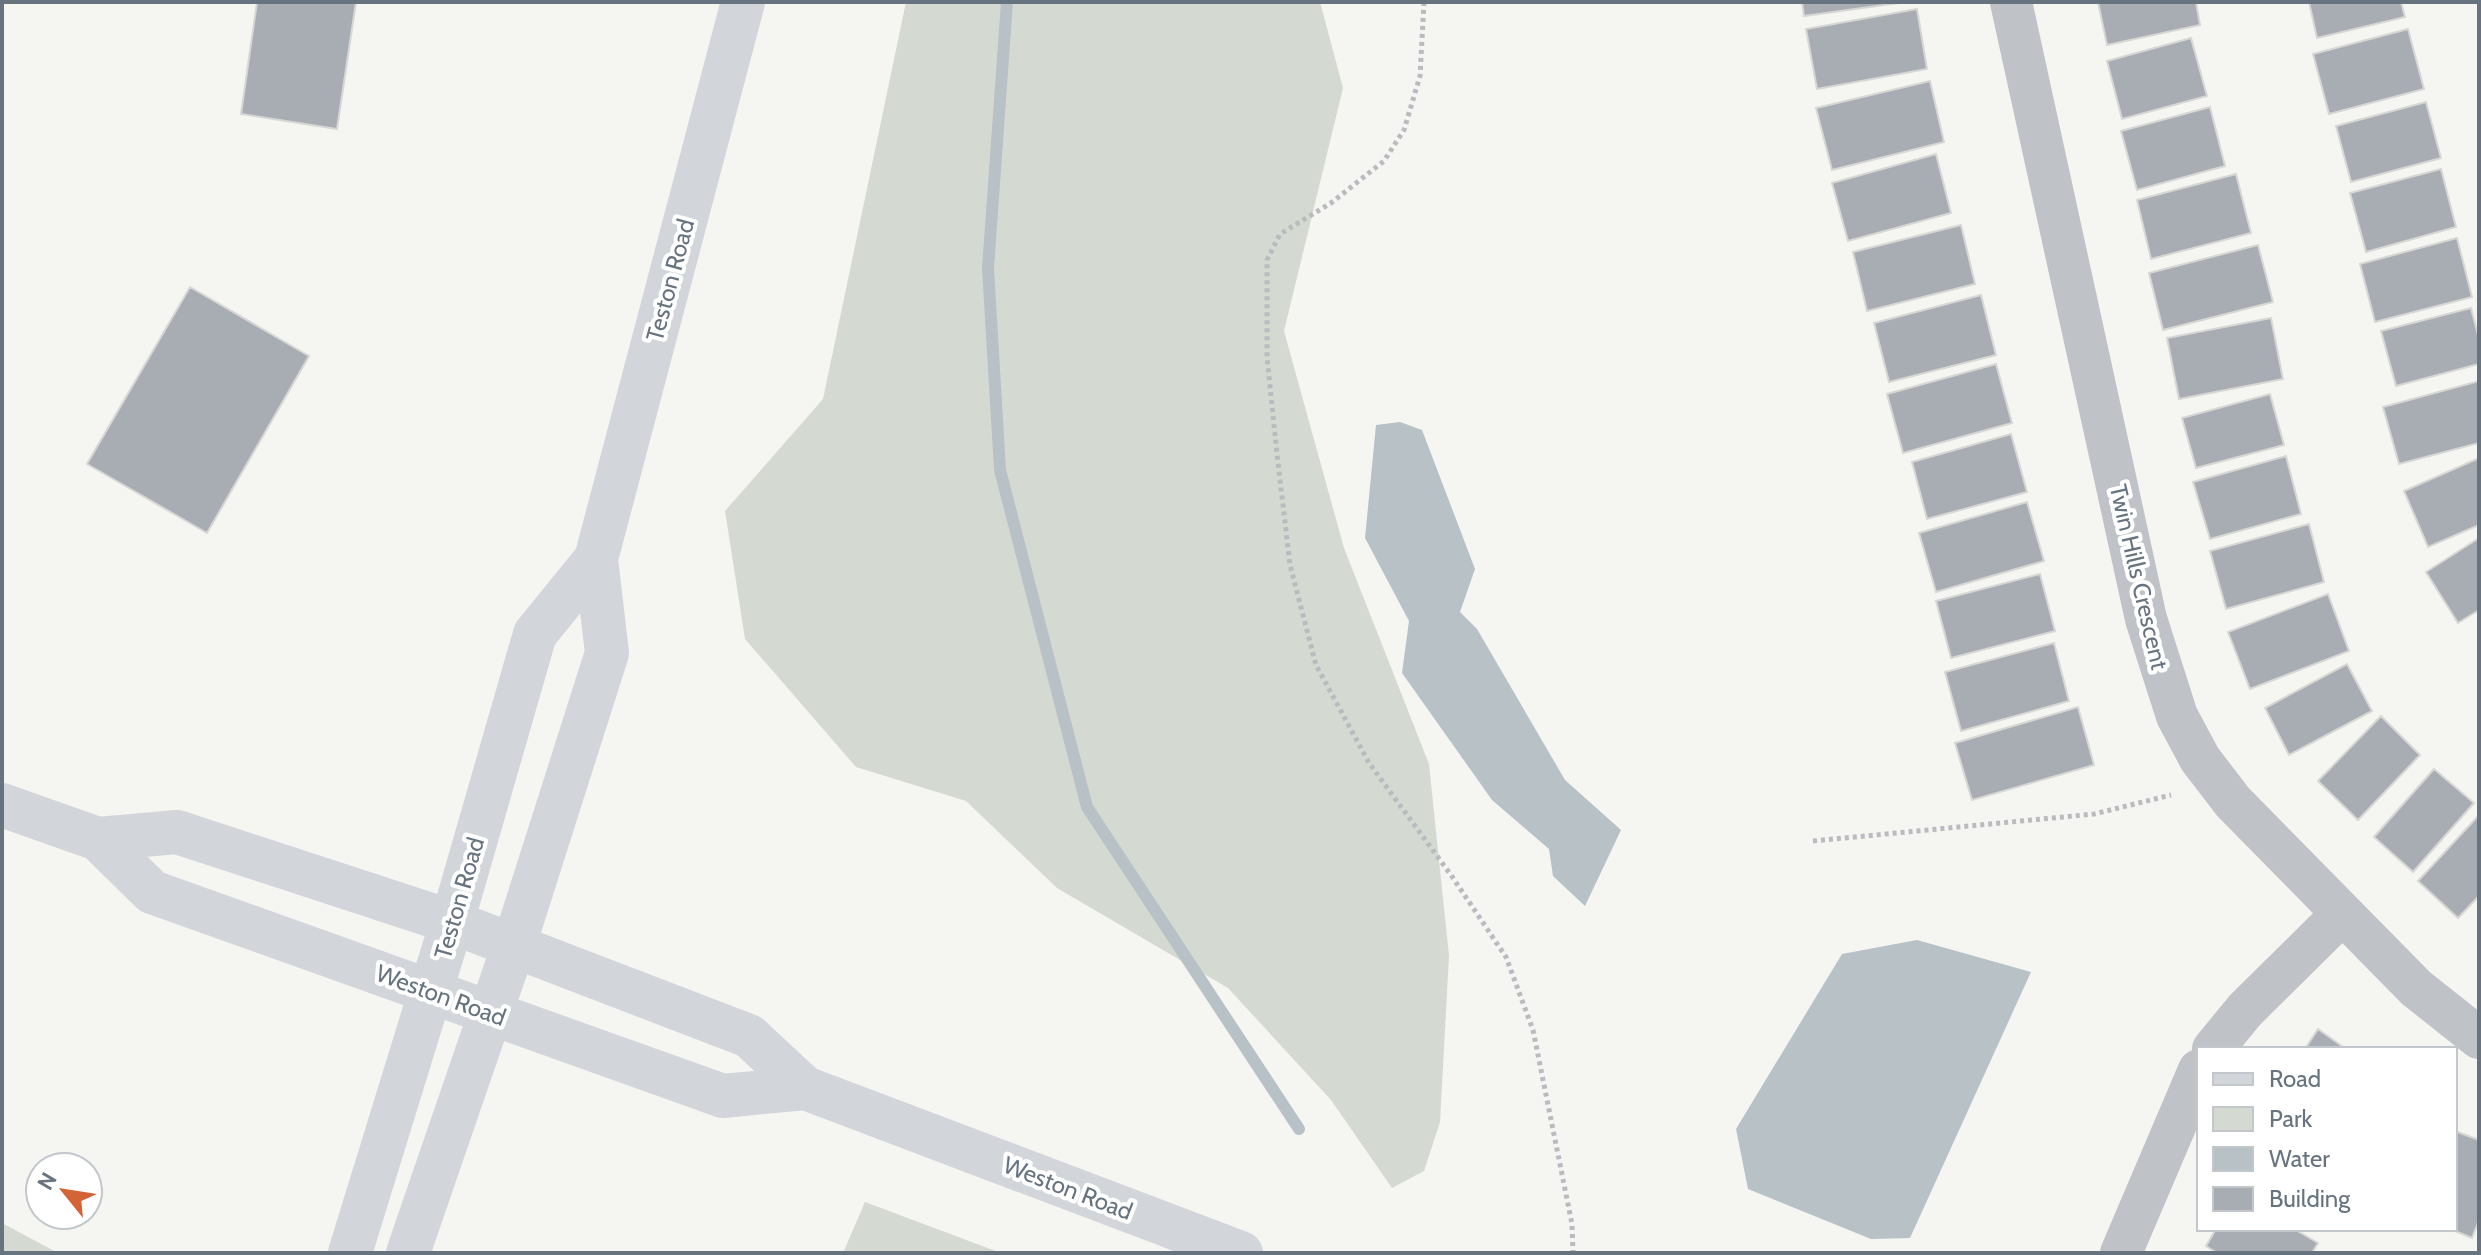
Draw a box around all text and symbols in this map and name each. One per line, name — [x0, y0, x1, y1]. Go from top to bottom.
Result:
street label: Teston Road — [640, 216, 700, 344]
street label: Twin Hills Crescent — [2104, 482, 2174, 672]
street label: Teston Road — [428, 834, 490, 962]
street label: Weston Road — [372, 958, 510, 1032]
legend — [2197, 1047, 2457, 1231]
text: Road — [2269, 1064, 2321, 1093]
text: Park — [2269, 1104, 2312, 1133]
text: Water — [2269, 1144, 2330, 1173]
street label: Weston Road — [999, 1150, 1137, 1226]
north arrow — [24, 1151, 104, 1231]
text: N — [32, 1168, 63, 1195]
text: Building — [2269, 1184, 2351, 1213]

